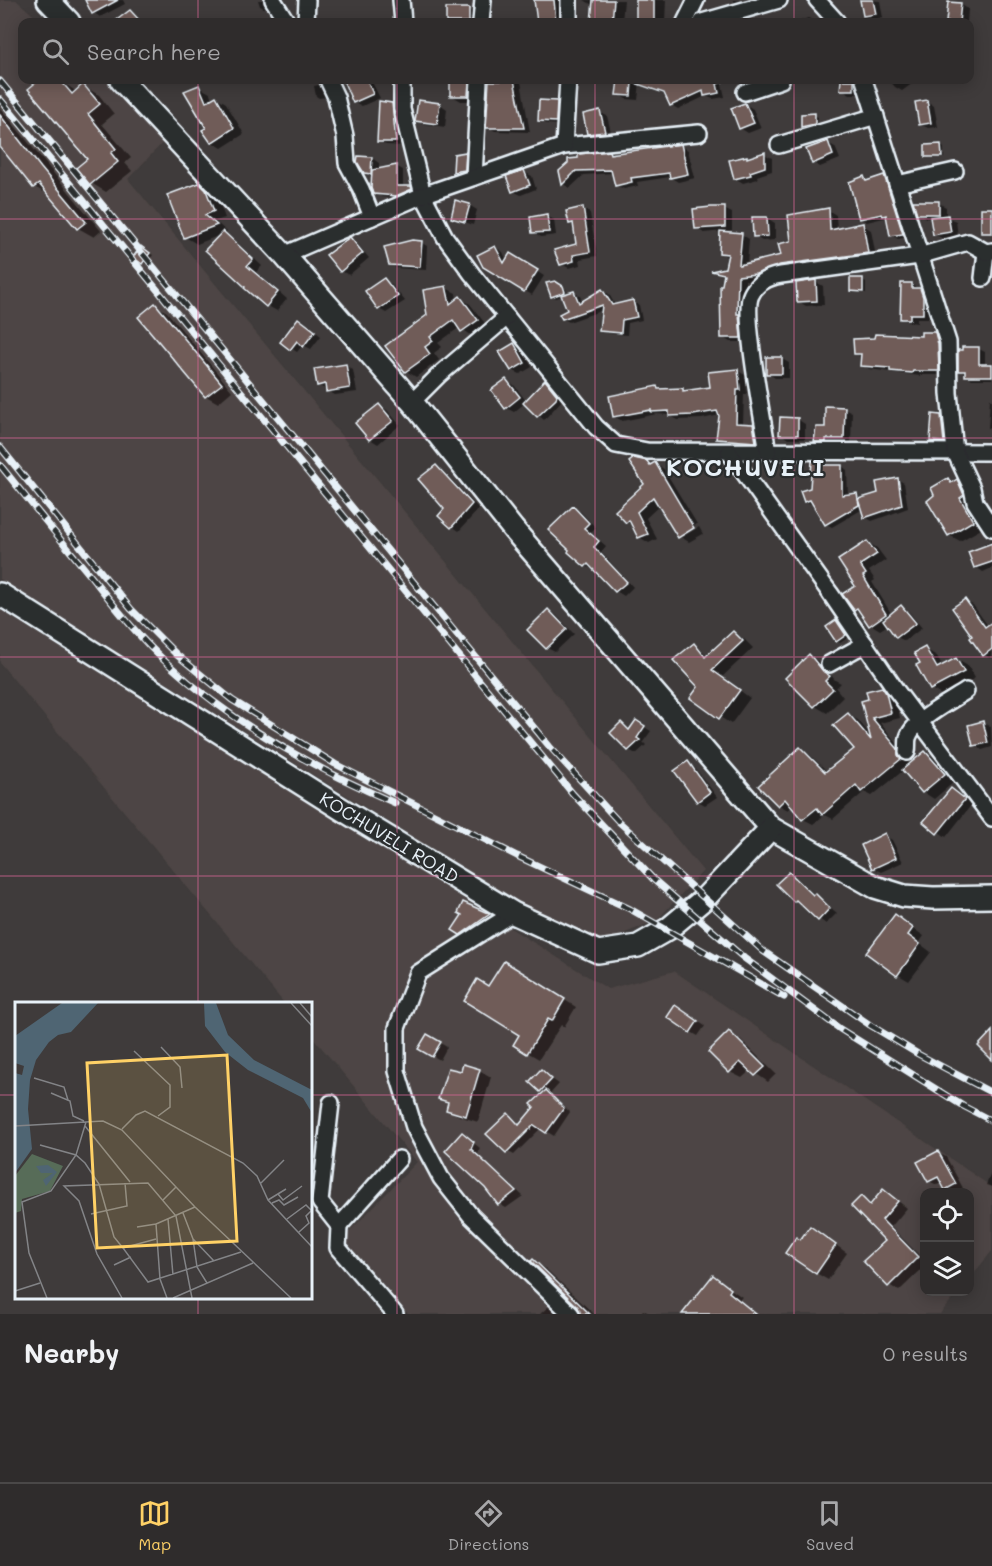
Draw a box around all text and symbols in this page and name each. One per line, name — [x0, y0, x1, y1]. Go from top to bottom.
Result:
search box — [18, 18, 974, 84]
icon: search — [39, 35, 72, 68]
text: Search here — [87, 37, 221, 66]
district label: KOCHUVELI — [666, 451, 826, 482]
street label: KOCHUVELI ROAD — [315, 786, 464, 888]
inset map — [15, 1002, 312, 1299]
map controls — [920, 1188, 974, 1296]
button: locate — [920, 1188, 974, 1242]
button: layers — [920, 1242, 974, 1296]
text: Nearby — [24, 1336, 119, 1370]
text: 0 results — [883, 1340, 968, 1366]
tab: Map — [138, 1497, 171, 1554]
tab: Directions — [448, 1497, 529, 1554]
tab: Saved — [806, 1497, 854, 1554]

